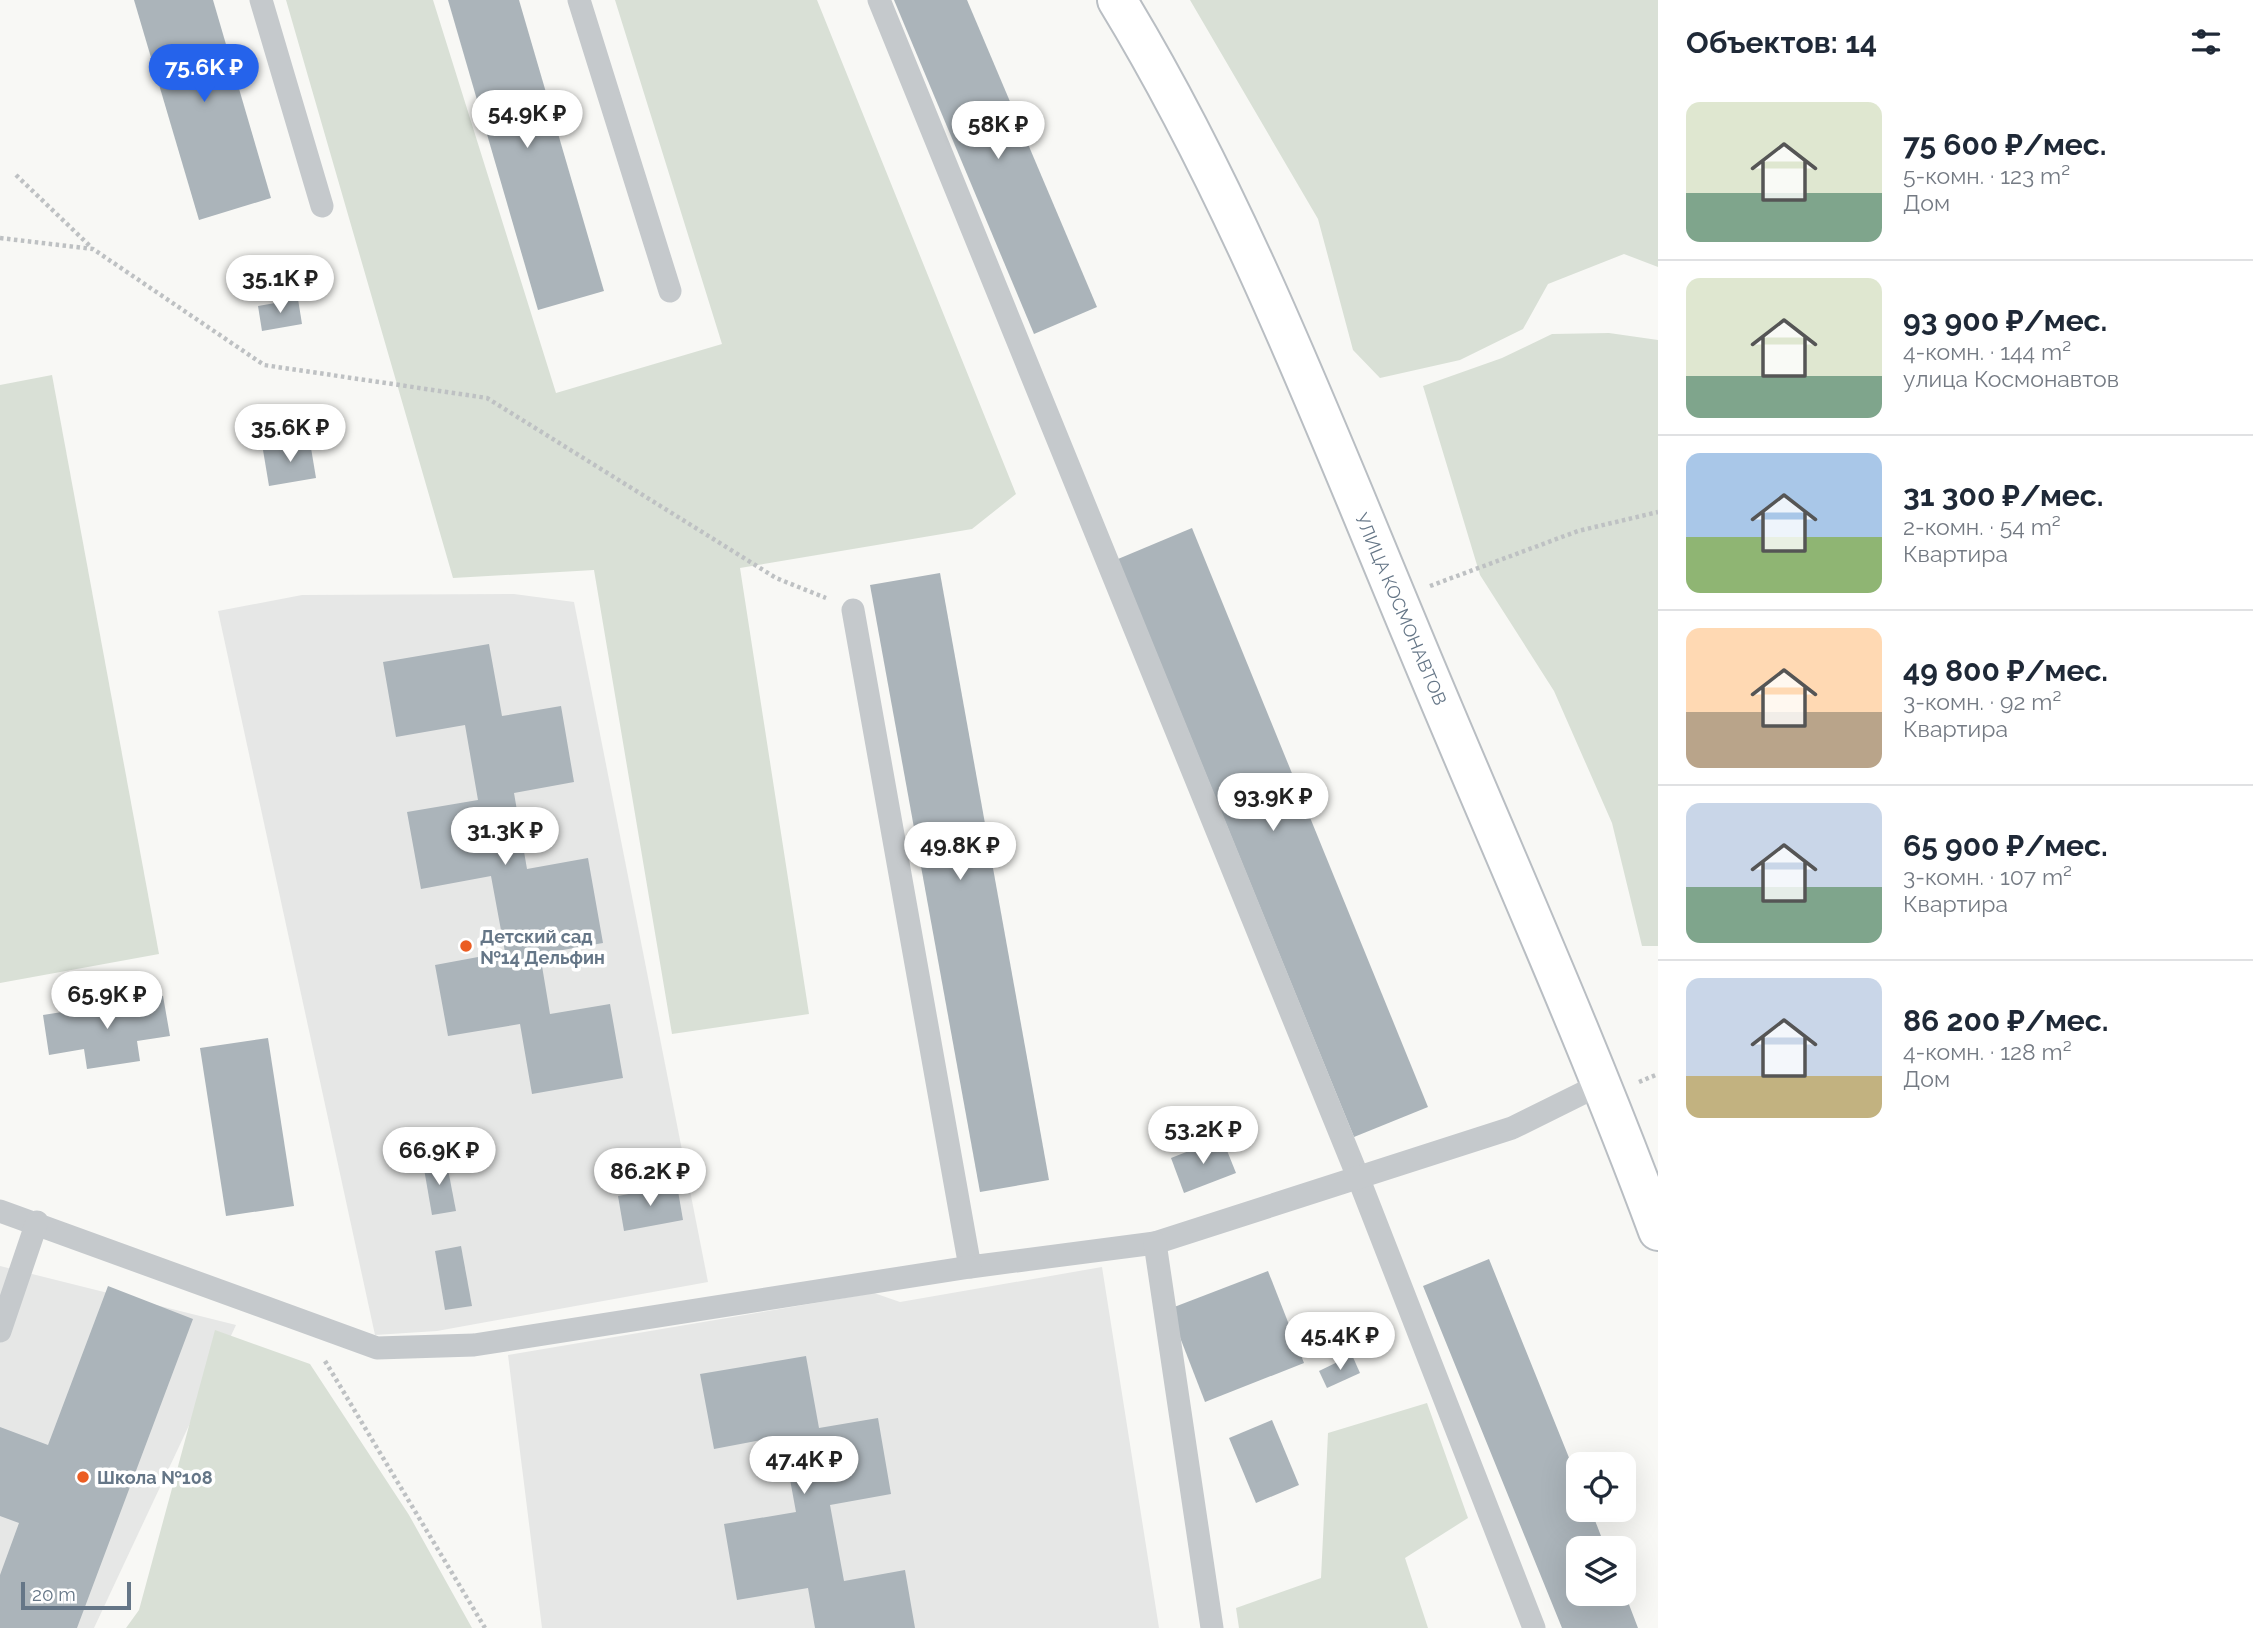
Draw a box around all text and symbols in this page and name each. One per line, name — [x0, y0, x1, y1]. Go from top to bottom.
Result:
icon: filters — [2187, 23, 2225, 61]
text: Объектов: 14 — [1686, 25, 1877, 60]
pin: 75.6K ₽ — [139, 44, 269, 104]
text: 75.6K ₽ — [165, 53, 243, 80]
pin: 54.9K ₽ — [462, 90, 592, 150]
text: 54.9K ₽ — [488, 99, 566, 126]
pin: 58K ₽ — [949, 102, 1047, 161]
text: 58K ₽ — [968, 110, 1028, 137]
text: 75 600 ₽/мес. — [1903, 127, 2106, 162]
icon: home — [1742, 130, 1826, 214]
text: 5-комн. · 123 m² — [1903, 162, 2070, 189]
text: Дом — [1903, 189, 1950, 216]
pin: 35.1K ₽ — [215, 256, 345, 315]
text: 35.1K ₽ — [242, 264, 318, 291]
text: 93 900 ₽/мес. — [1903, 303, 2107, 338]
icon: home — [1742, 306, 1826, 390]
text: 4-комн. · 144 m² — [1903, 338, 2071, 365]
text: улица Космонавтов — [1903, 365, 2119, 392]
pin: 35.6K ₽ — [225, 405, 355, 464]
text: 35.6K ₽ — [251, 413, 329, 440]
text: 31 300 ₽/мес. — [1903, 478, 2104, 513]
icon: home — [1742, 481, 1826, 565]
street label: УЛИЦА КОСМОНАВТОВ — [1351, 510, 1451, 708]
text: 2-комн. · 54 m² — [1903, 513, 2061, 540]
text: Квартира — [1903, 540, 2008, 567]
text: 49 800 ₽/мес. — [1903, 653, 2108, 688]
icon: home — [1742, 656, 1826, 740]
text: 3-комн. · 92 m² — [1903, 688, 2061, 715]
text: Квартира — [1903, 715, 2008, 742]
pin: 93.9K ₽ — [1208, 774, 1338, 833]
text: 93.9K ₽ — [1233, 782, 1313, 809]
pin: 31.3K ₽ — [440, 808, 570, 867]
text: 31.3K ₽ — [467, 816, 543, 843]
pin: 49.8K ₽ — [895, 822, 1025, 882]
text: 65 900 ₽/мес. — [1903, 828, 2108, 863]
text: 49.8K ₽ — [920, 831, 1000, 858]
icon: home — [1742, 831, 1826, 915]
text: 3-комн. · 107 m² — [1903, 863, 2072, 890]
text: Квартира — [1903, 890, 2008, 917]
place label: Детский сад №14 Дельфин — [480, 926, 605, 968]
marker: Детский сад №14 Дельфин — [458, 938, 474, 954]
pin: 65.9K ₽ — [42, 972, 172, 1031]
text: 65.9K ₽ — [67, 980, 147, 1007]
text: 86 200 ₽/мес. — [1903, 1003, 2108, 1038]
icon: home — [1742, 1006, 1826, 1090]
text: 4-комн. · 128 m² — [1903, 1038, 2072, 1065]
text: Дом — [1903, 1065, 1950, 1092]
pin: 53.2K ₽ — [1138, 1106, 1268, 1166]
text: 53.2K ₽ — [1164, 1115, 1242, 1142]
pin: 66.9K ₽ — [374, 1128, 504, 1187]
text: 66.9K ₽ — [399, 1136, 479, 1163]
pin: 86.2K ₽ — [585, 1148, 715, 1208]
text: 86.2K ₽ — [610, 1157, 690, 1184]
pin: 45.4K ₽ — [1275, 1312, 1405, 1372]
text: 45.4K ₽ — [1301, 1321, 1379, 1348]
pin: 47.4K ₽ — [739, 1436, 869, 1496]
text: 47.4K ₽ — [765, 1445, 843, 1472]
map controls — [1566, 1452, 1636, 1606]
button: locate — [1566, 1452, 1636, 1522]
place label: Школа №108 — [97, 1467, 213, 1488]
marker: Школа №108 — [75, 1469, 91, 1485]
button: layers — [1566, 1536, 1636, 1606]
scale bar — [21, 1579, 131, 1611]
text: 20 m — [32, 1583, 76, 1605]

